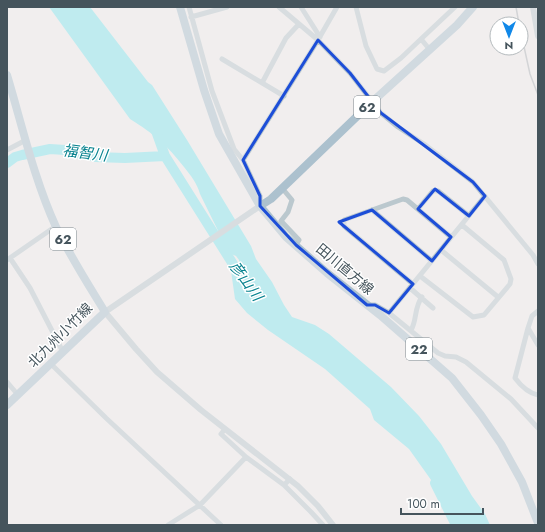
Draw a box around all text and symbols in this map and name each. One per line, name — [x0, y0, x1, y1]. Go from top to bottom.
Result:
north arrow — [489, 16, 529, 56]
text: N — [505, 38, 513, 54]
road number: 62 — [354, 96, 380, 118]
water label: 福智川 — [61, 139, 111, 167]
road number: 62 — [50, 228, 76, 250]
street label: 田川直方線 — [312, 239, 378, 299]
water label: 彦山川 — [224, 256, 269, 307]
street label: 北九州小竹線 — [23, 298, 97, 372]
road number: 22 — [406, 338, 432, 360]
scale bar — [401, 490, 483, 516]
text: 100 m — [407, 495, 440, 513]

